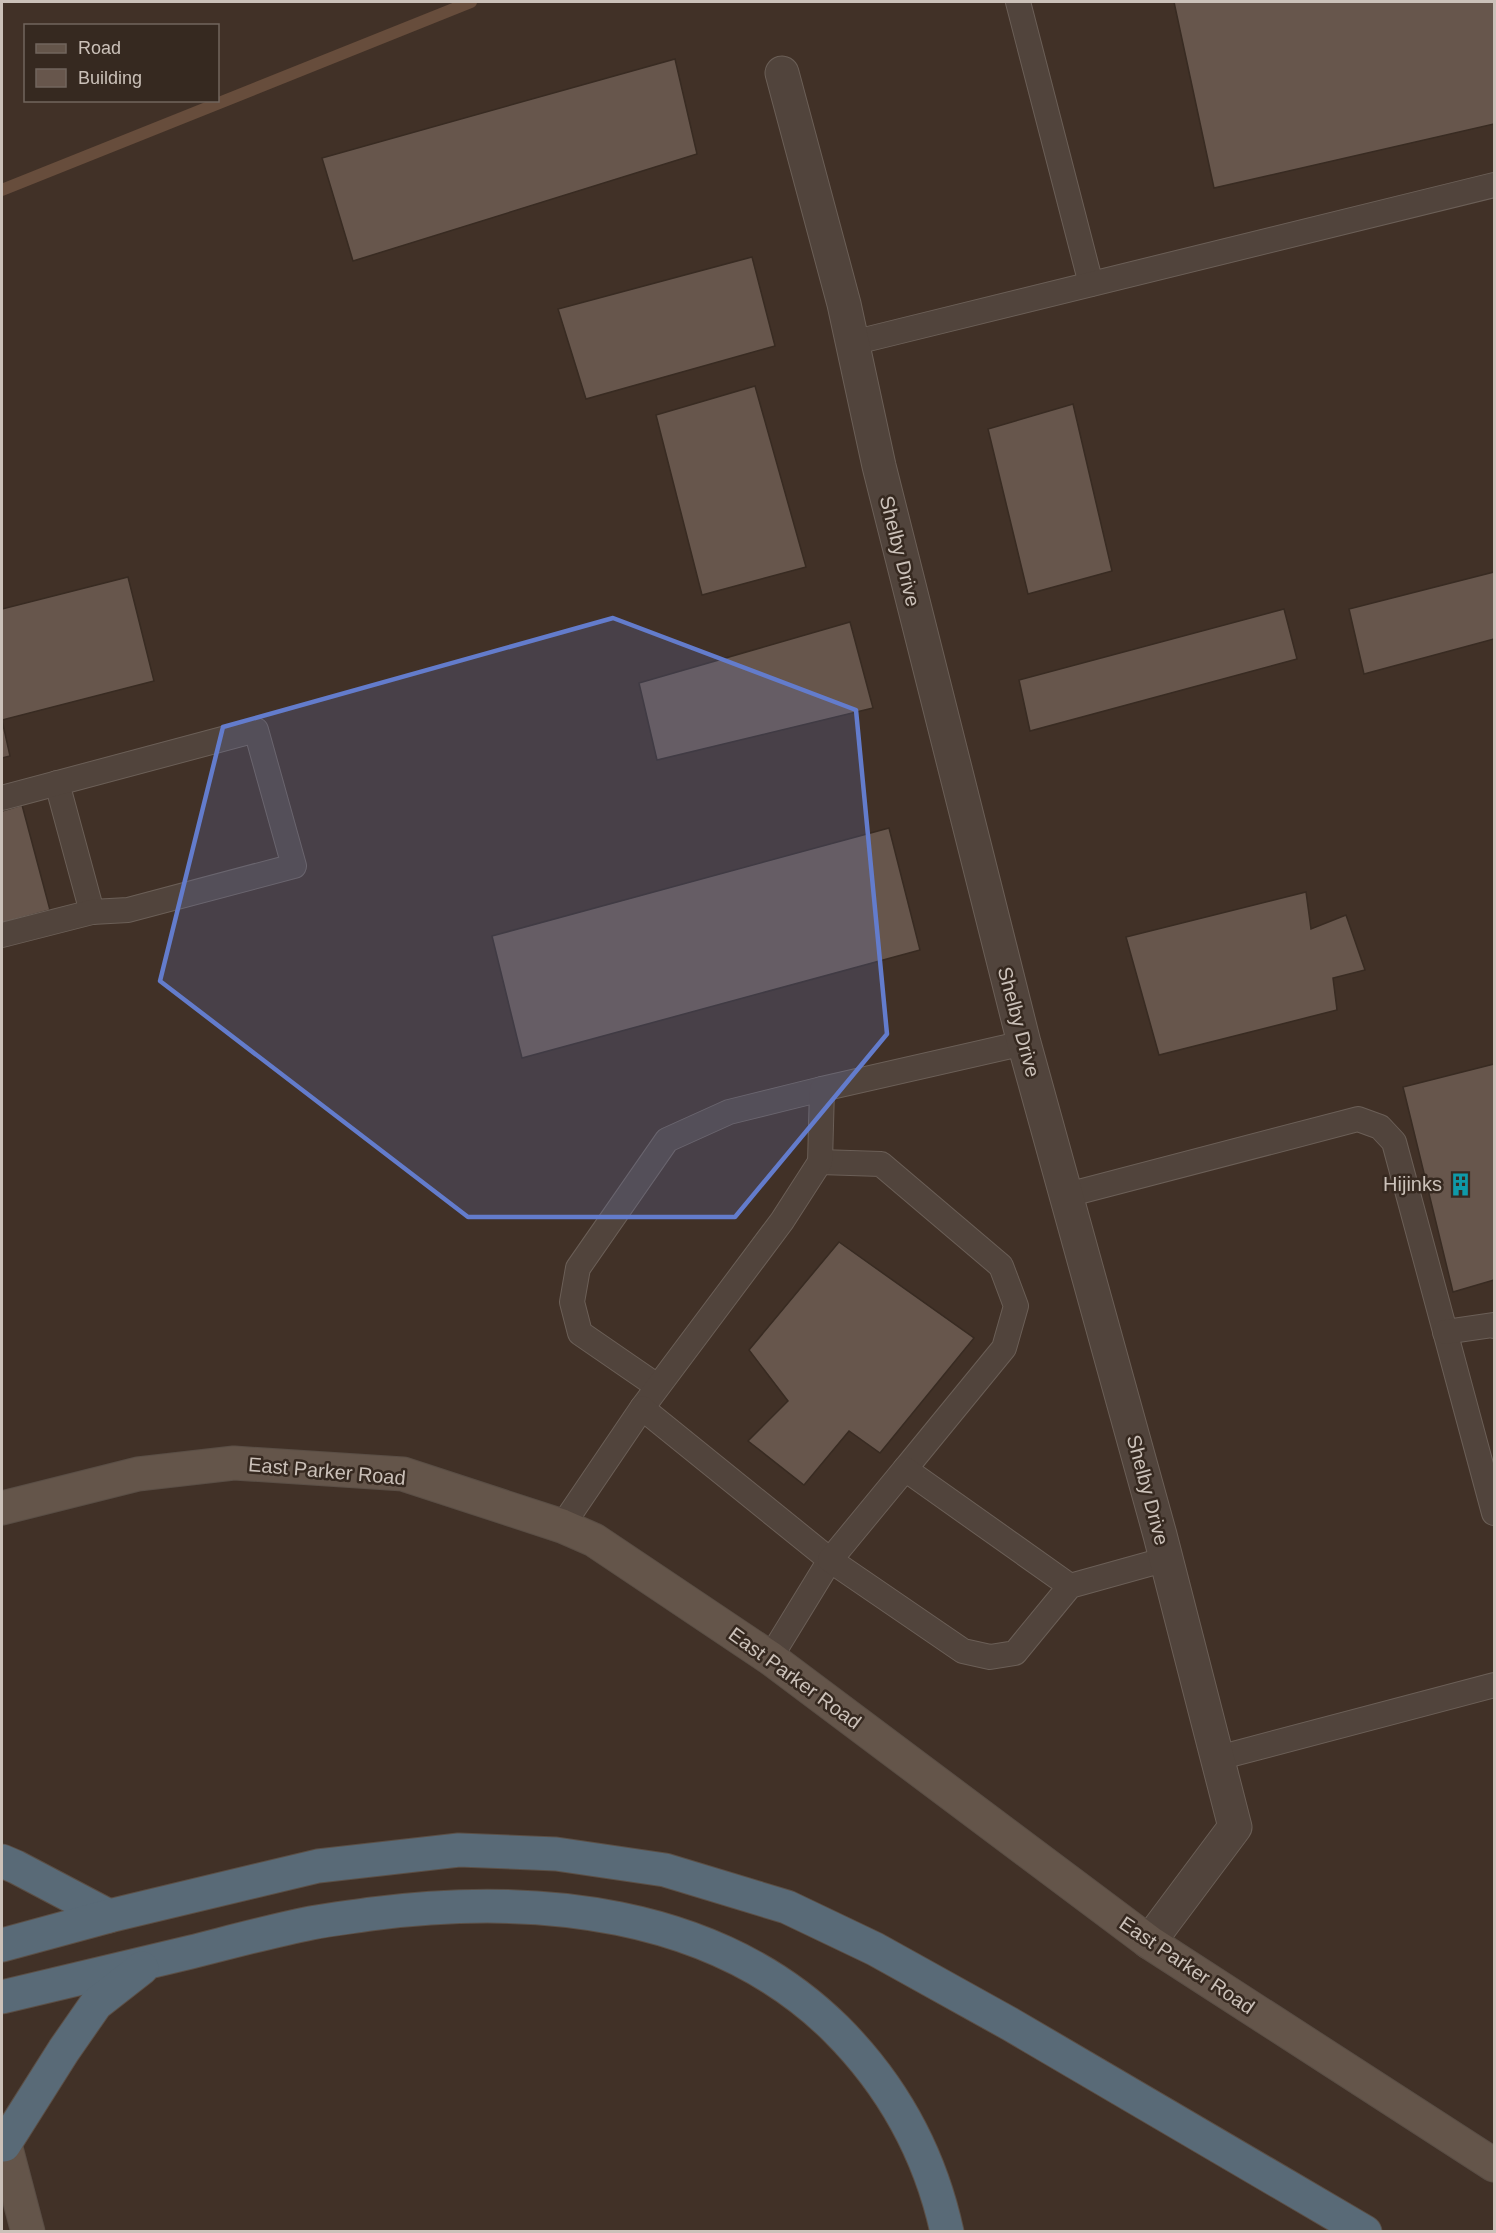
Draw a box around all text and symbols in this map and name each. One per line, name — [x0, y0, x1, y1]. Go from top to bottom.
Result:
legend — [24, 24, 219, 102]
text: Road — [78, 38, 121, 58]
text: Building — [78, 68, 142, 88]
street label: Shelby Drive — [876, 493, 924, 609]
street label: Shelby Drive — [994, 964, 1044, 1080]
building icon: Hijinks — [1447, 1171, 1473, 1197]
place label: Hijinks — [1383, 1173, 1442, 1195]
street label: Shelby Drive — [1123, 1432, 1173, 1548]
street label: East Parker Road — [247, 1453, 407, 1489]
street label: East Parker Road — [725, 1623, 865, 1733]
street label: East Parker Road — [1115, 1912, 1259, 2018]

